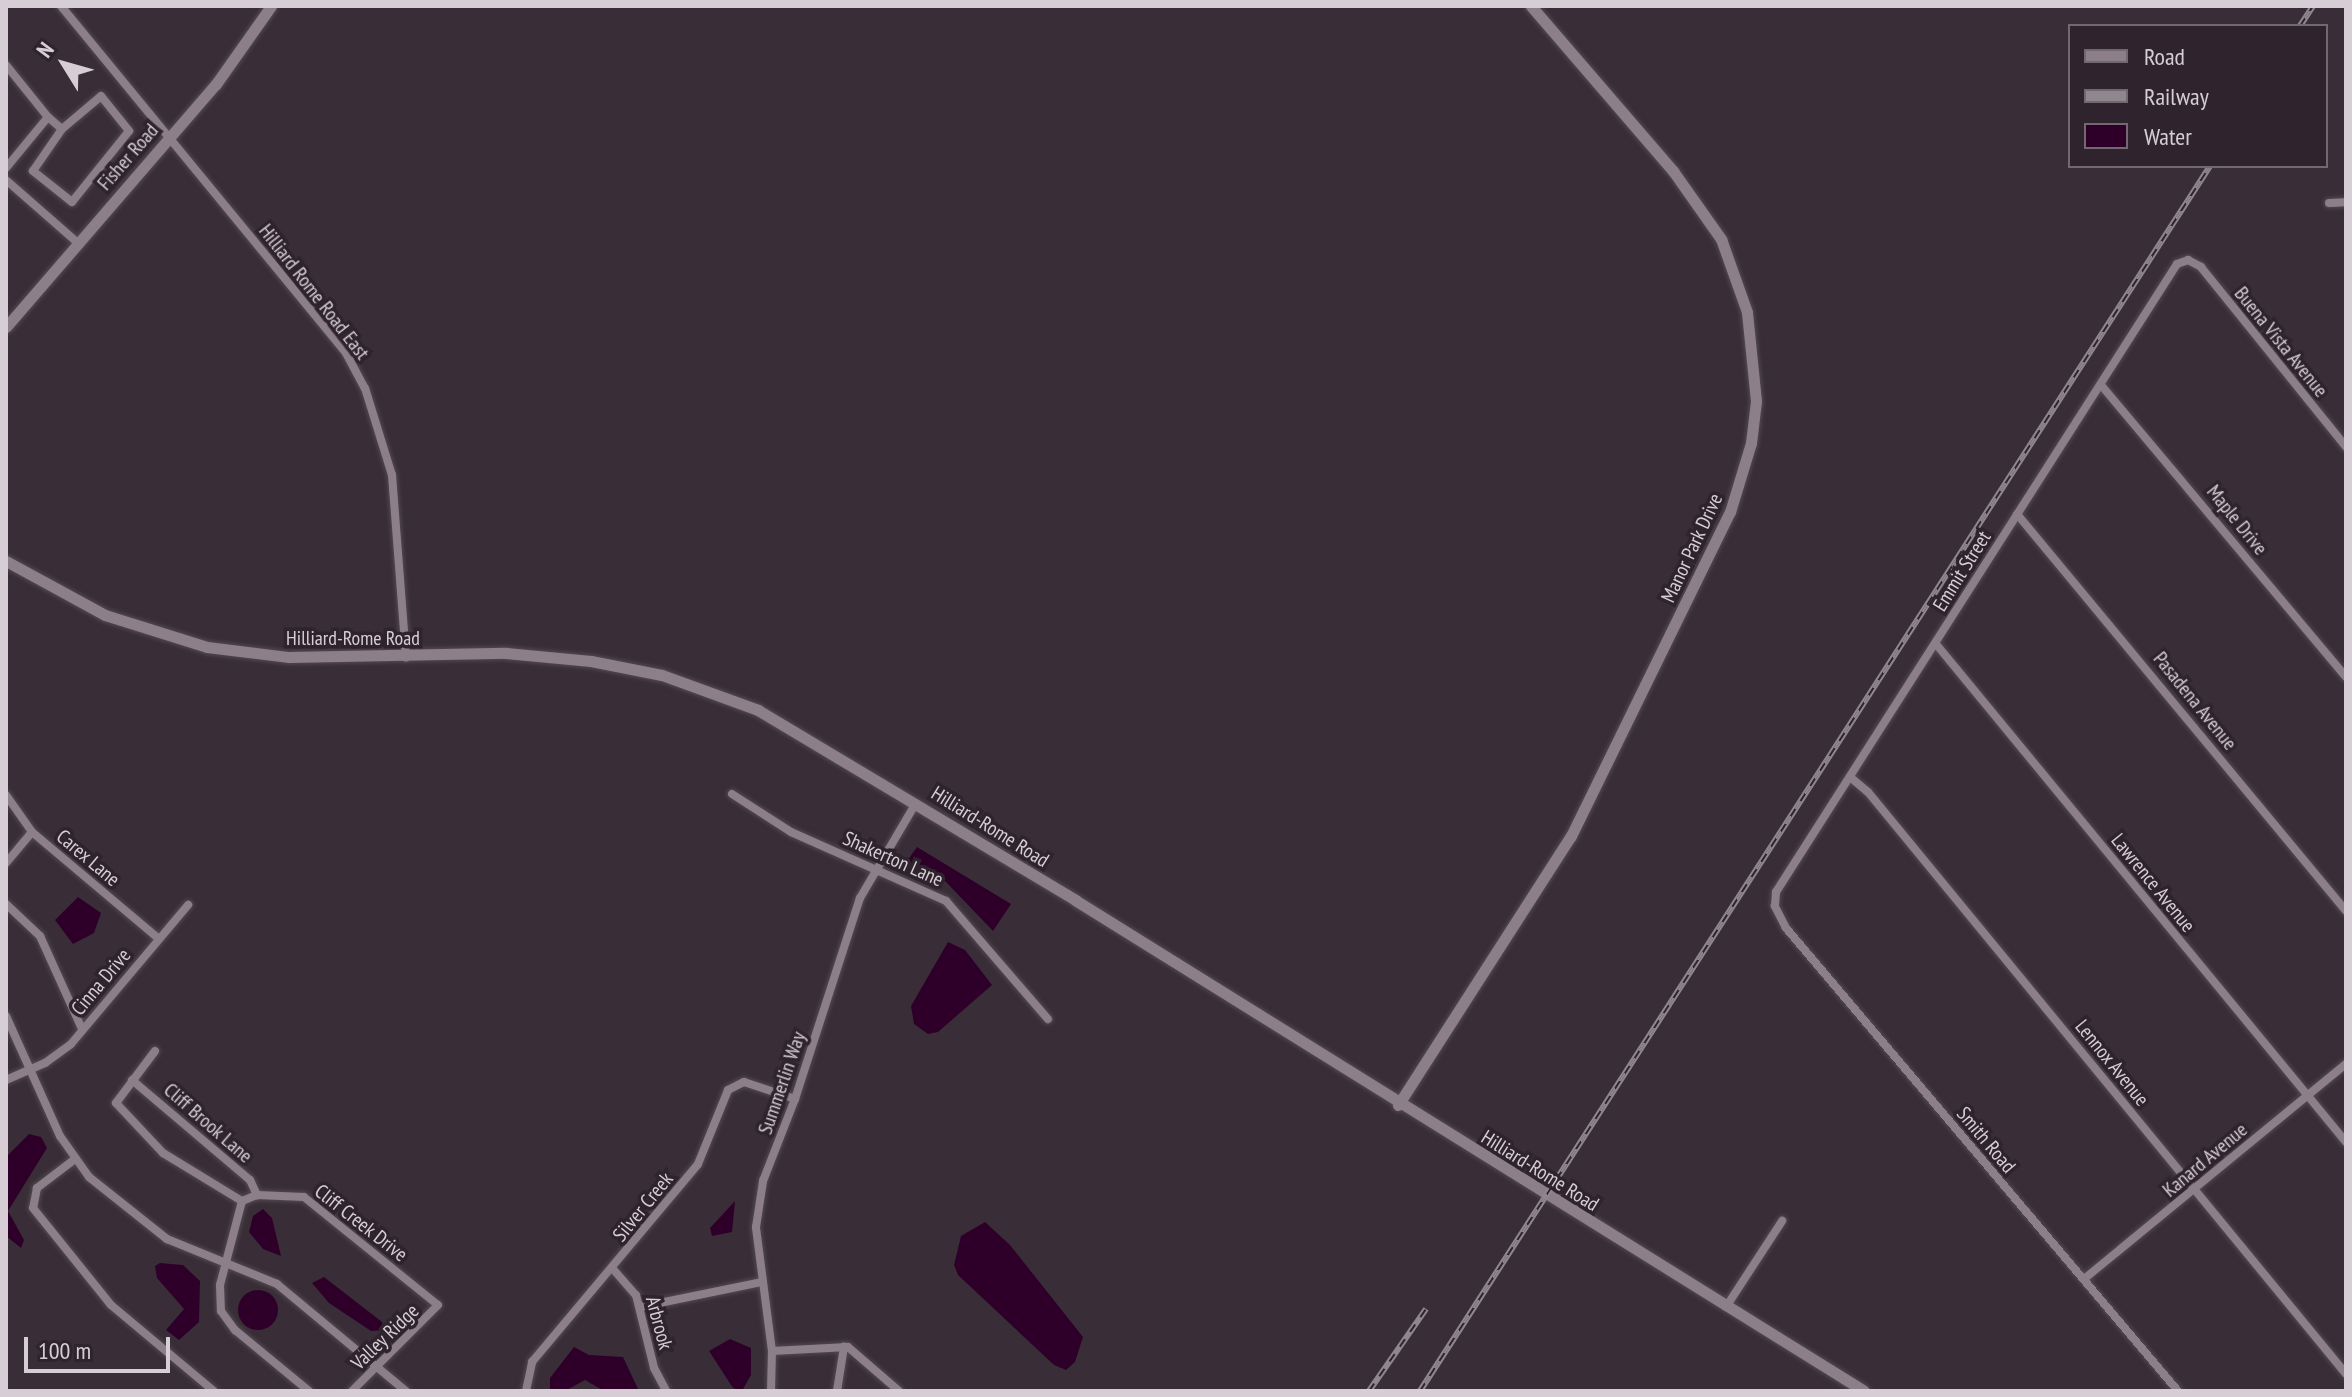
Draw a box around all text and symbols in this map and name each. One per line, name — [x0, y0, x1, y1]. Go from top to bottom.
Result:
north arrow — [24, 24, 104, 104]
legend — [2068, 24, 2328, 168]
text: N — [30, 36, 60, 63]
text: Road — [2144, 41, 2185, 72]
text: Railway — [2144, 81, 2209, 112]
street label: Fisher Road — [93, 119, 163, 195]
text: Water — [2144, 121, 2192, 152]
street label: Hilliard Rome Road East — [254, 219, 374, 365]
street label: Buena Vista Avenue — [2229, 282, 2333, 402]
street label: Maple Drive — [2202, 480, 2272, 560]
street label: Manor Park Drive — [1656, 489, 1728, 607]
street label: Emmit Street — [1928, 526, 1996, 616]
street label: Hilliard-Rome Road — [286, 626, 420, 650]
street label: Pasadena Avenue — [2148, 647, 2242, 755]
street label: Hilliard-Rome Road — [927, 781, 1053, 873]
street label: Carex Lane — [51, 824, 125, 892]
street label: Shakerton Lane — [839, 826, 947, 892]
street label: Lawrence Avenue — [2106, 829, 2200, 937]
street label: Cinna Drive — [66, 944, 136, 1020]
street label: Lennox Avenue — [2070, 1015, 2154, 1111]
street label: Summerlin Way — [753, 1028, 811, 1138]
street label: Cliff Brook Lane — [159, 1078, 257, 1168]
street label: Smith Road — [1952, 1102, 2020, 1178]
street label: Kanard Avenue — [2158, 1118, 2252, 1202]
street label: Hilliard-Rome Road — [1477, 1125, 1603, 1217]
street label: Silver Creek — [608, 1168, 678, 1246]
street label: Cliff Creek Drive — [310, 1179, 412, 1267]
street label: Arbrook — [640, 1294, 678, 1352]
street label: Valley Ridge — [346, 1299, 424, 1375]
scale bar — [28, 1321, 174, 1371]
text: 100 m — [38, 1335, 91, 1366]

